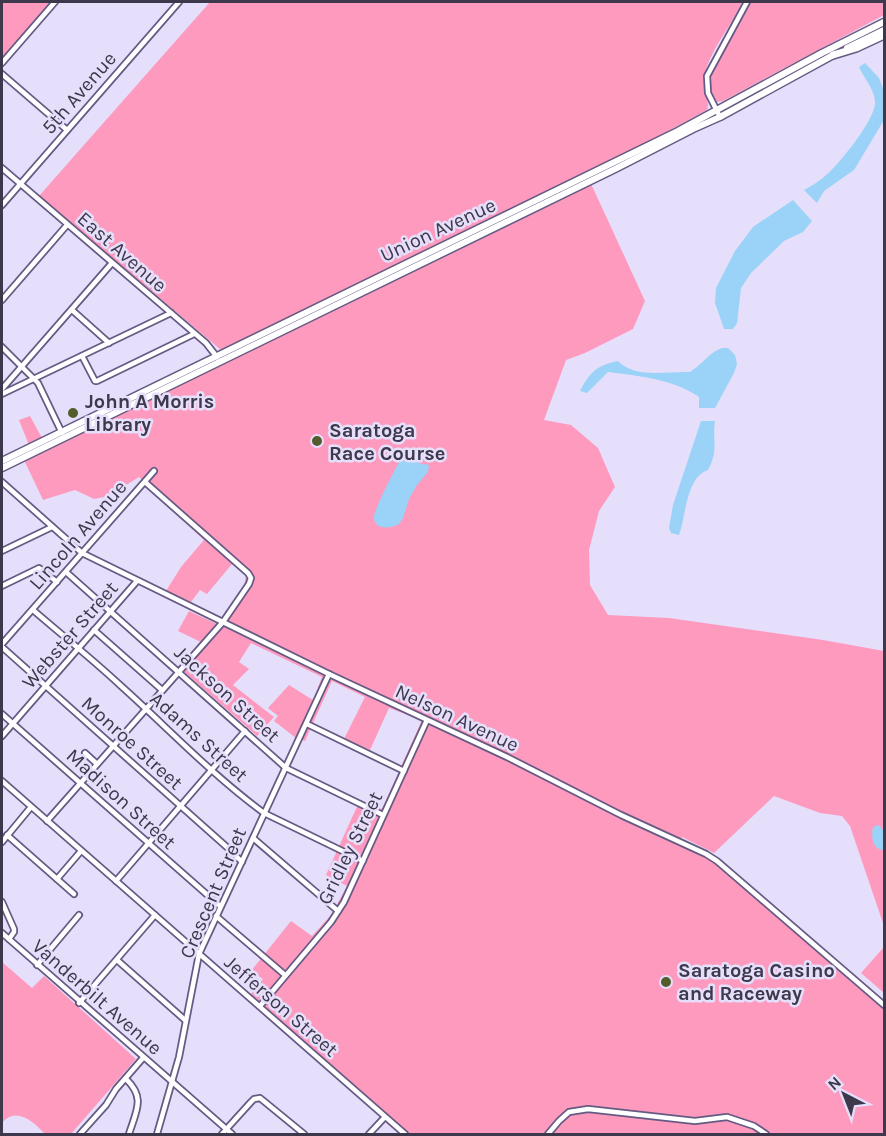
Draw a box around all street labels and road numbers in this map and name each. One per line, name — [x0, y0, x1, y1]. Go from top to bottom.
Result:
street label: 5th Avenue — [37, 47, 121, 139]
street label: Union Avenue — [377, 193, 499, 267]
street label: East Avenue — [73, 207, 171, 297]
street label: Lincoln Avenue — [24, 476, 132, 594]
street label: Webster Street — [17, 576, 123, 693]
street label: Jackson Street — [170, 641, 285, 748]
street label: Nelson Avenue — [392, 679, 522, 757]
street label: Adams Street — [146, 687, 253, 787]
street label: Monroe Street — [77, 692, 188, 795]
street label: Madison Street — [62, 744, 181, 854]
street label: Gridley Street — [313, 787, 387, 908]
street label: Crescent Street — [175, 824, 251, 962]
street label: Vanderbilt Avenue — [27, 934, 167, 1060]
street label: Jefferson Street — [220, 951, 343, 1062]

